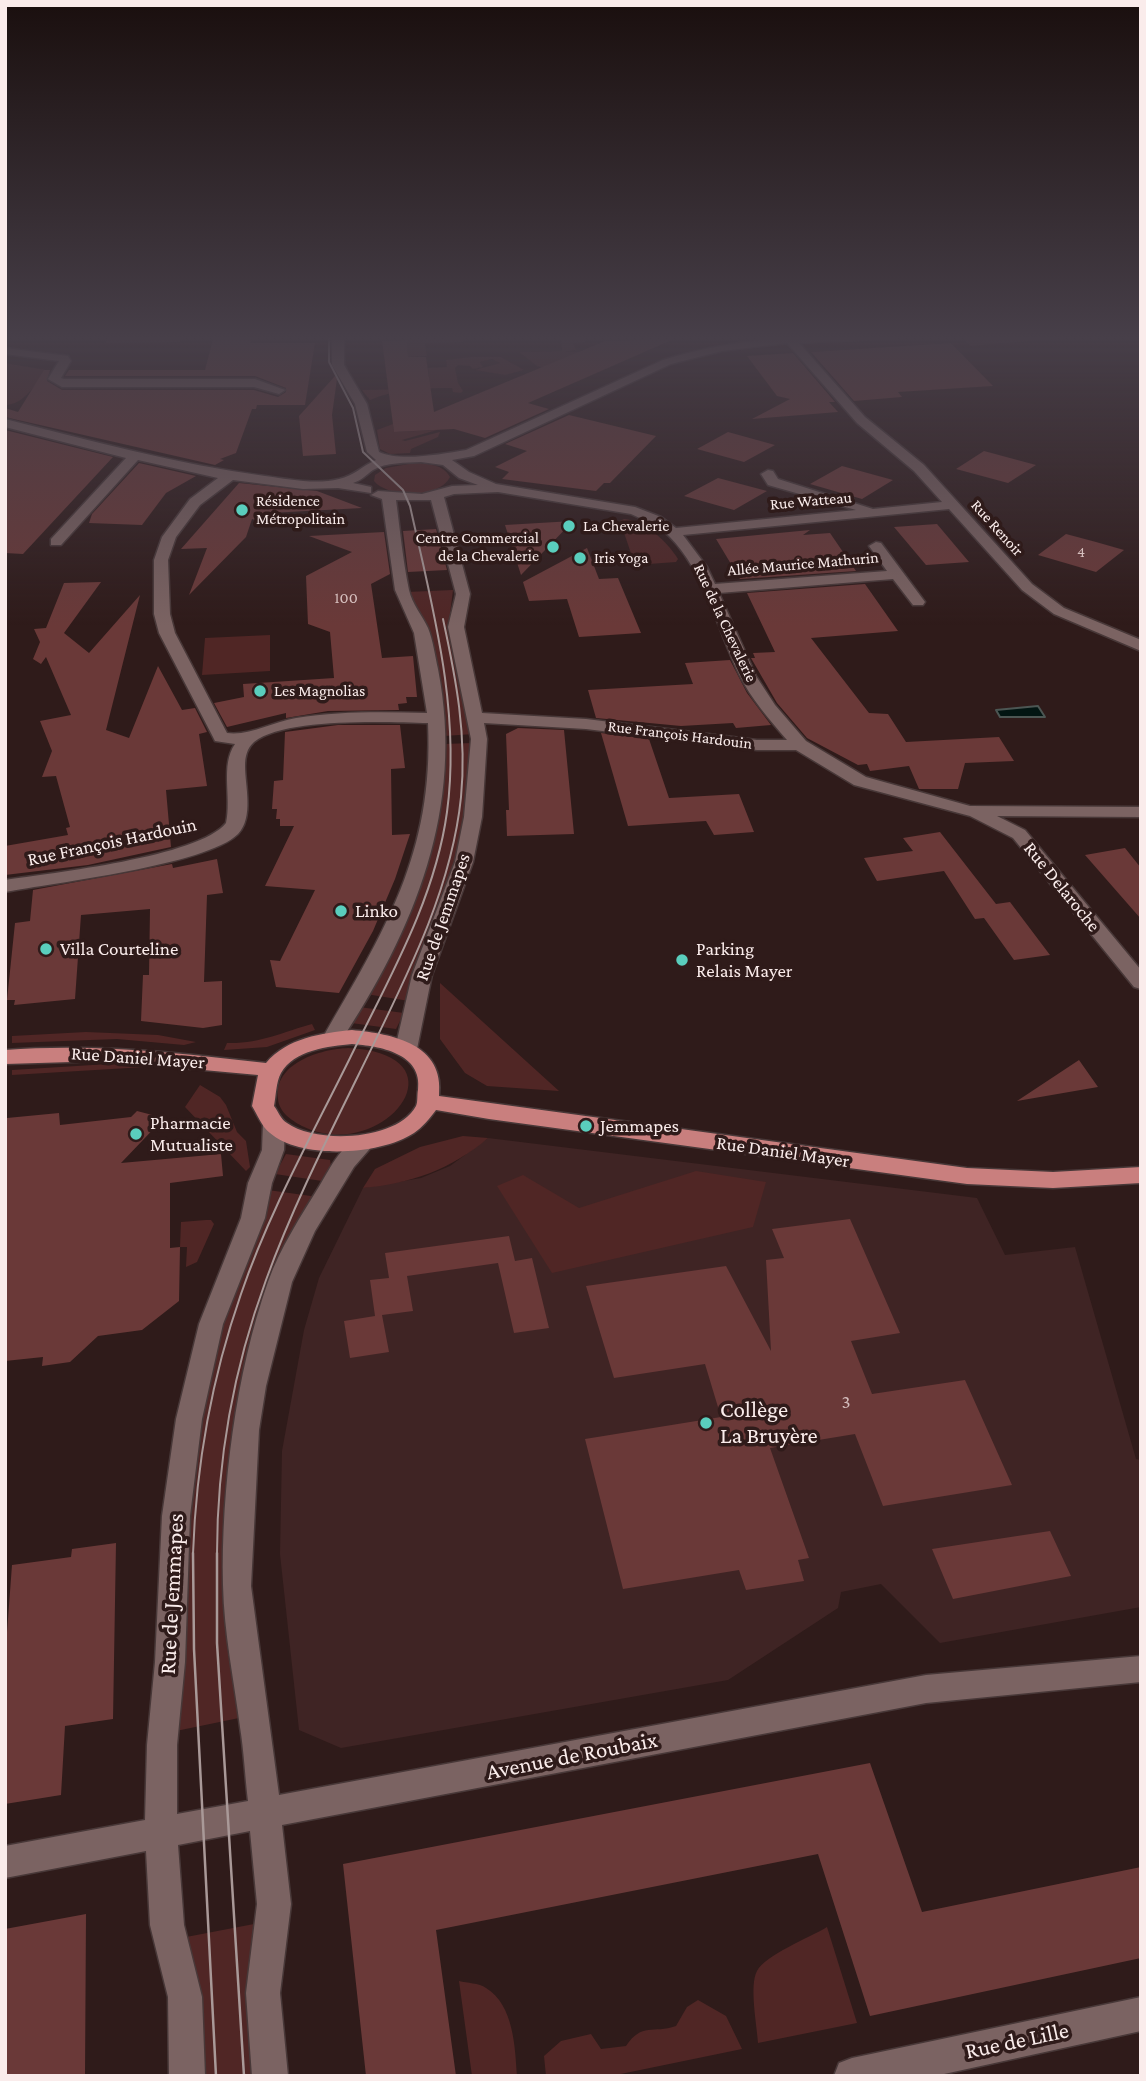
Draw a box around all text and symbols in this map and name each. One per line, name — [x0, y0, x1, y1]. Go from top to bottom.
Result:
street label: Rue Watteau — [769, 488, 853, 514]
place label: Résidence Métropolitain — [256, 491, 345, 529]
street label: Rue Renoir — [967, 496, 1027, 560]
marker: Résidence Métropolitain — [234, 502, 250, 518]
place label: La Chevalerie — [583, 516, 669, 536]
marker: La Chevalerie — [561, 518, 577, 534]
place label: Centre Commercial de la Chevalerie — [416, 528, 539, 566]
marker: Centre Commercial de la Chevalerie — [545, 539, 561, 555]
house number: 4 — [1077, 542, 1085, 562]
place label: Iris Yoga — [594, 548, 648, 568]
street label: Allée Maurice Mathurin — [727, 548, 879, 580]
marker: Iris Yoga — [572, 550, 588, 566]
street label: Rue de la Chevalerie — [689, 561, 761, 685]
house number: 100 — [334, 588, 358, 608]
place label: Les Magnolias — [274, 681, 365, 701]
marker: Les Magnolias — [252, 683, 268, 699]
street label: Rue François Hardouin — [607, 717, 753, 753]
street label: Rue François Hardouin — [25, 813, 199, 871]
street label: Rue Delaroche — [1019, 837, 1105, 937]
street label: Rue de Jemmapes — [411, 850, 475, 984]
place label: Linko — [355, 900, 398, 922]
marker: Linko — [333, 903, 349, 919]
place label: Villa Courteline — [60, 938, 178, 960]
place label: Parking Relais Mayer — [696, 938, 793, 982]
marker: Villa Courteline — [38, 941, 54, 957]
marker: Parking Relais Mayer — [674, 952, 690, 968]
street label: Rue Daniel Mayer — [70, 1042, 206, 1074]
place label: Pharmacie Mutualiste — [150, 1112, 233, 1156]
place label: Jemmapes — [600, 1115, 679, 1137]
marker: Jemmapes — [578, 1118, 594, 1134]
marker: Pharmacie Mutualiste — [128, 1126, 144, 1142]
street label: Rue Daniel Mayer — [715, 1131, 851, 1173]
house number: 3 — [841, 1391, 851, 1413]
place label: Collège La Bruyère — [720, 1396, 818, 1450]
marker: Collège La Bruyère — [698, 1415, 714, 1431]
street label: Rue de Jemmapes — [154, 1513, 190, 1675]
street label: Avenue de Roubaix — [484, 1726, 660, 1786]
street label: Rue de Lille — [963, 2017, 1071, 2065]

